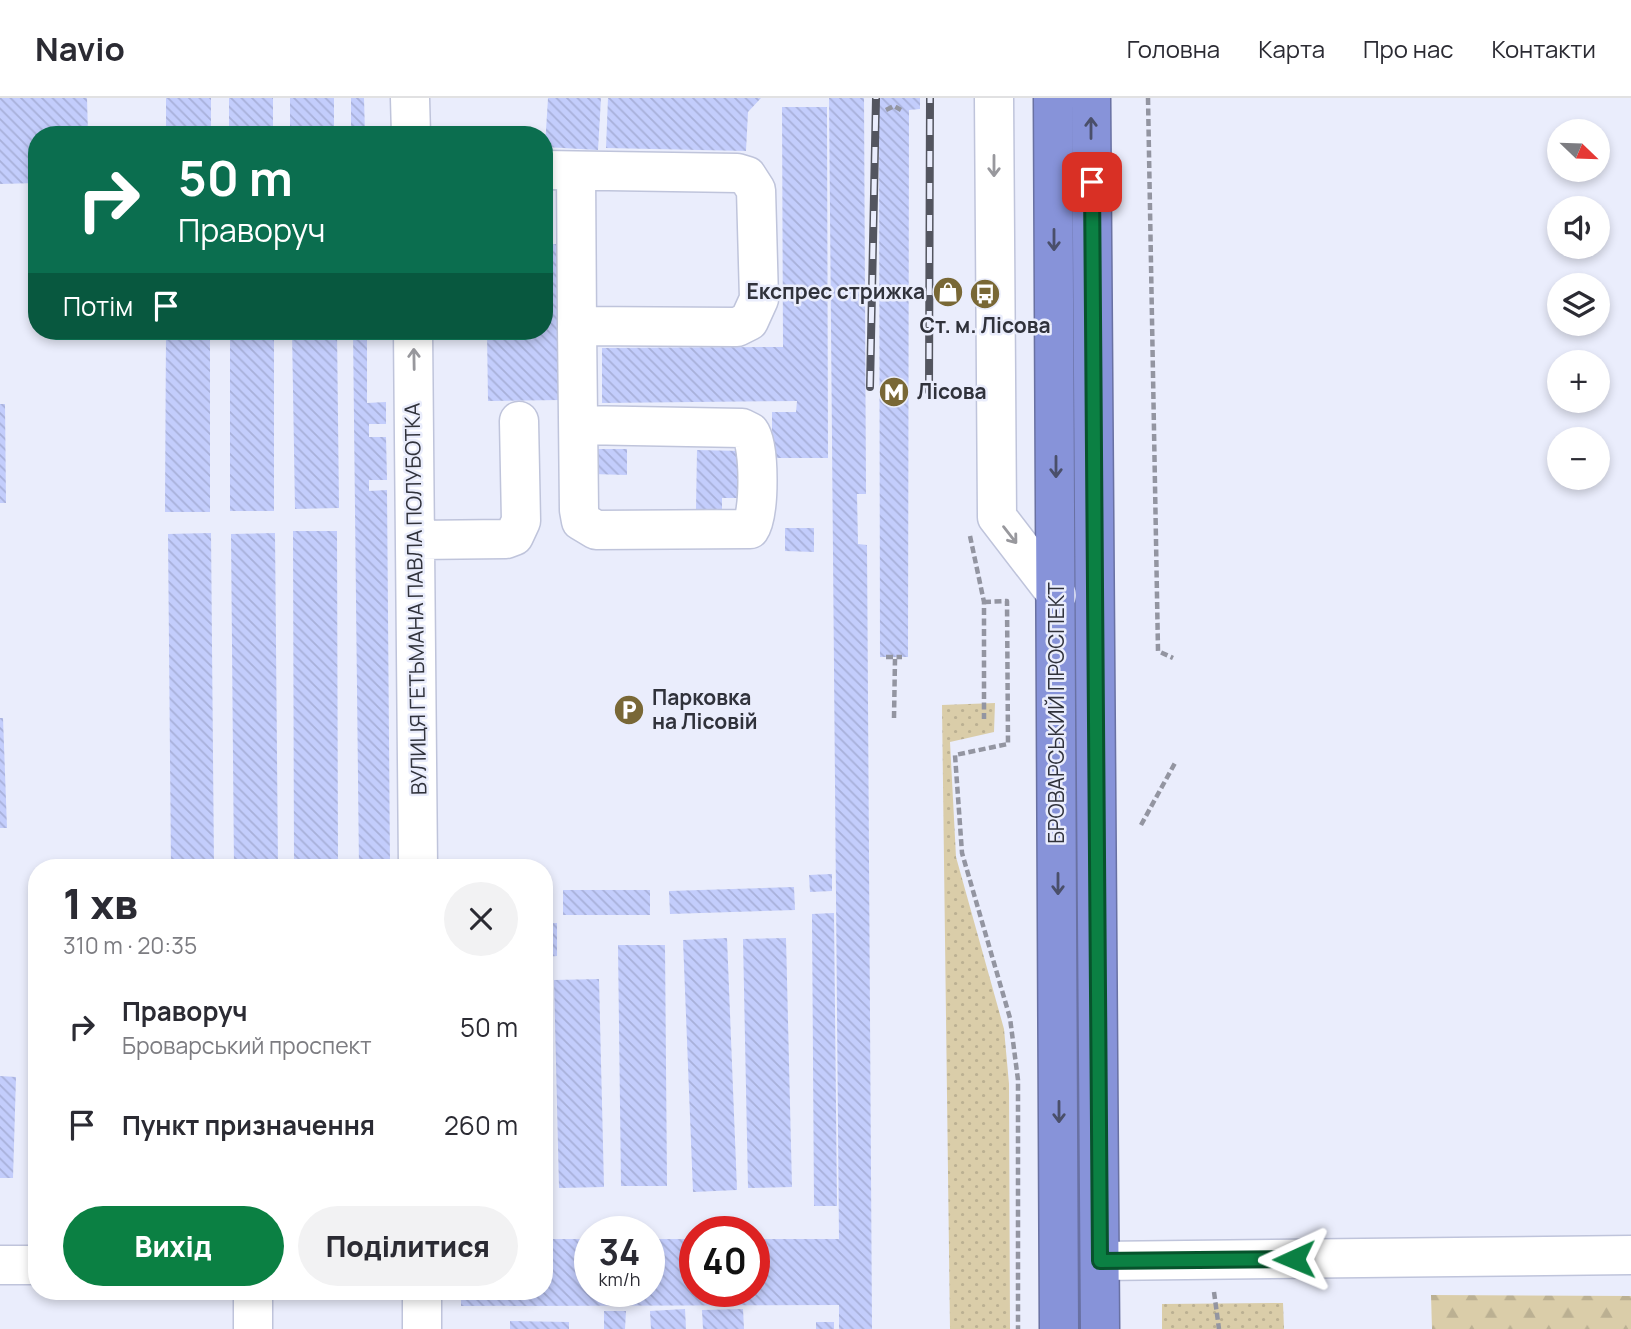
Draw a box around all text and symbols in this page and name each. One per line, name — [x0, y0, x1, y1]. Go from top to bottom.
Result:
text: Navio — [35, 26, 125, 71]
text: Головна — [1127, 32, 1220, 65]
text: Карта — [1258, 32, 1325, 65]
text: Про нас — [1363, 32, 1454, 65]
text: Контакти — [1492, 32, 1596, 65]
one-way arrow — [1084, 116, 1098, 139]
north arrow — [1547, 119, 1610, 182]
map controls — [1547, 119, 1610, 490]
text: 50 m — [178, 144, 293, 211]
pin — [1062, 152, 1122, 212]
icon: right — [63, 154, 154, 245]
one-way arrow — [987, 154, 1001, 177]
icon: arrive — [1073, 163, 1111, 201]
button: sound — [1547, 196, 1610, 259]
text: Праворуч — [178, 208, 326, 252]
one-way arrow — [1047, 228, 1061, 251]
button: layers — [1547, 273, 1610, 336]
shop icon: Експрес стрижка — [931, 275, 965, 309]
place label: Експрес стрижка — [747, 277, 925, 305]
bus stop icon: Ст. м. Лісова — [968, 277, 1002, 311]
icon: arrive — [147, 287, 185, 325]
text: Потім — [63, 288, 133, 324]
place label: Ст. м. Лісова — [920, 311, 1051, 339]
one-way arrow — [407, 348, 420, 371]
button: + — [1547, 350, 1610, 413]
metro station icon: Лісова — [877, 375, 911, 409]
place label: Лісова — [917, 377, 987, 405]
street label: ВУЛИЦЯ ГЕТЬМАНА ПАВЛА ПОЛУБОТКА — [398, 403, 432, 795]
button: − — [1547, 427, 1610, 490]
one-way arrow — [1049, 455, 1063, 478]
one-way arrow — [1003, 525, 1018, 543]
street label: БРОВАРСЬКИЙ ПРОСПЕКТ — [1042, 582, 1070, 844]
place label: Парковка на Лісовій — [652, 683, 758, 735]
parking icon: Парковка на Лісовій — [612, 693, 646, 727]
one-way arrow — [1051, 872, 1065, 895]
text: 1 хв — [63, 874, 138, 932]
button: close — [444, 882, 518, 956]
text: 310 m · 20:35 — [63, 929, 197, 961]
text: Праворуч — [122, 993, 247, 1029]
icon: right — [63, 1008, 101, 1046]
text: 50 m — [460, 1009, 518, 1045]
text: Броварський проспект — [122, 1029, 372, 1061]
one-way arrow — [1052, 1100, 1066, 1123]
icon: arrive — [63, 1106, 101, 1144]
text: Пункт призначення — [122, 1107, 375, 1143]
text: 260 m — [444, 1107, 518, 1143]
button: Вихід — [63, 1206, 284, 1286]
button: Поділитися — [298, 1206, 518, 1286]
speed limit sign: 40 — [679, 1216, 770, 1307]
position arrow — [1257, 1222, 1331, 1296]
text: 34 — [599, 1228, 640, 1276]
text: km/h — [599, 1267, 640, 1291]

